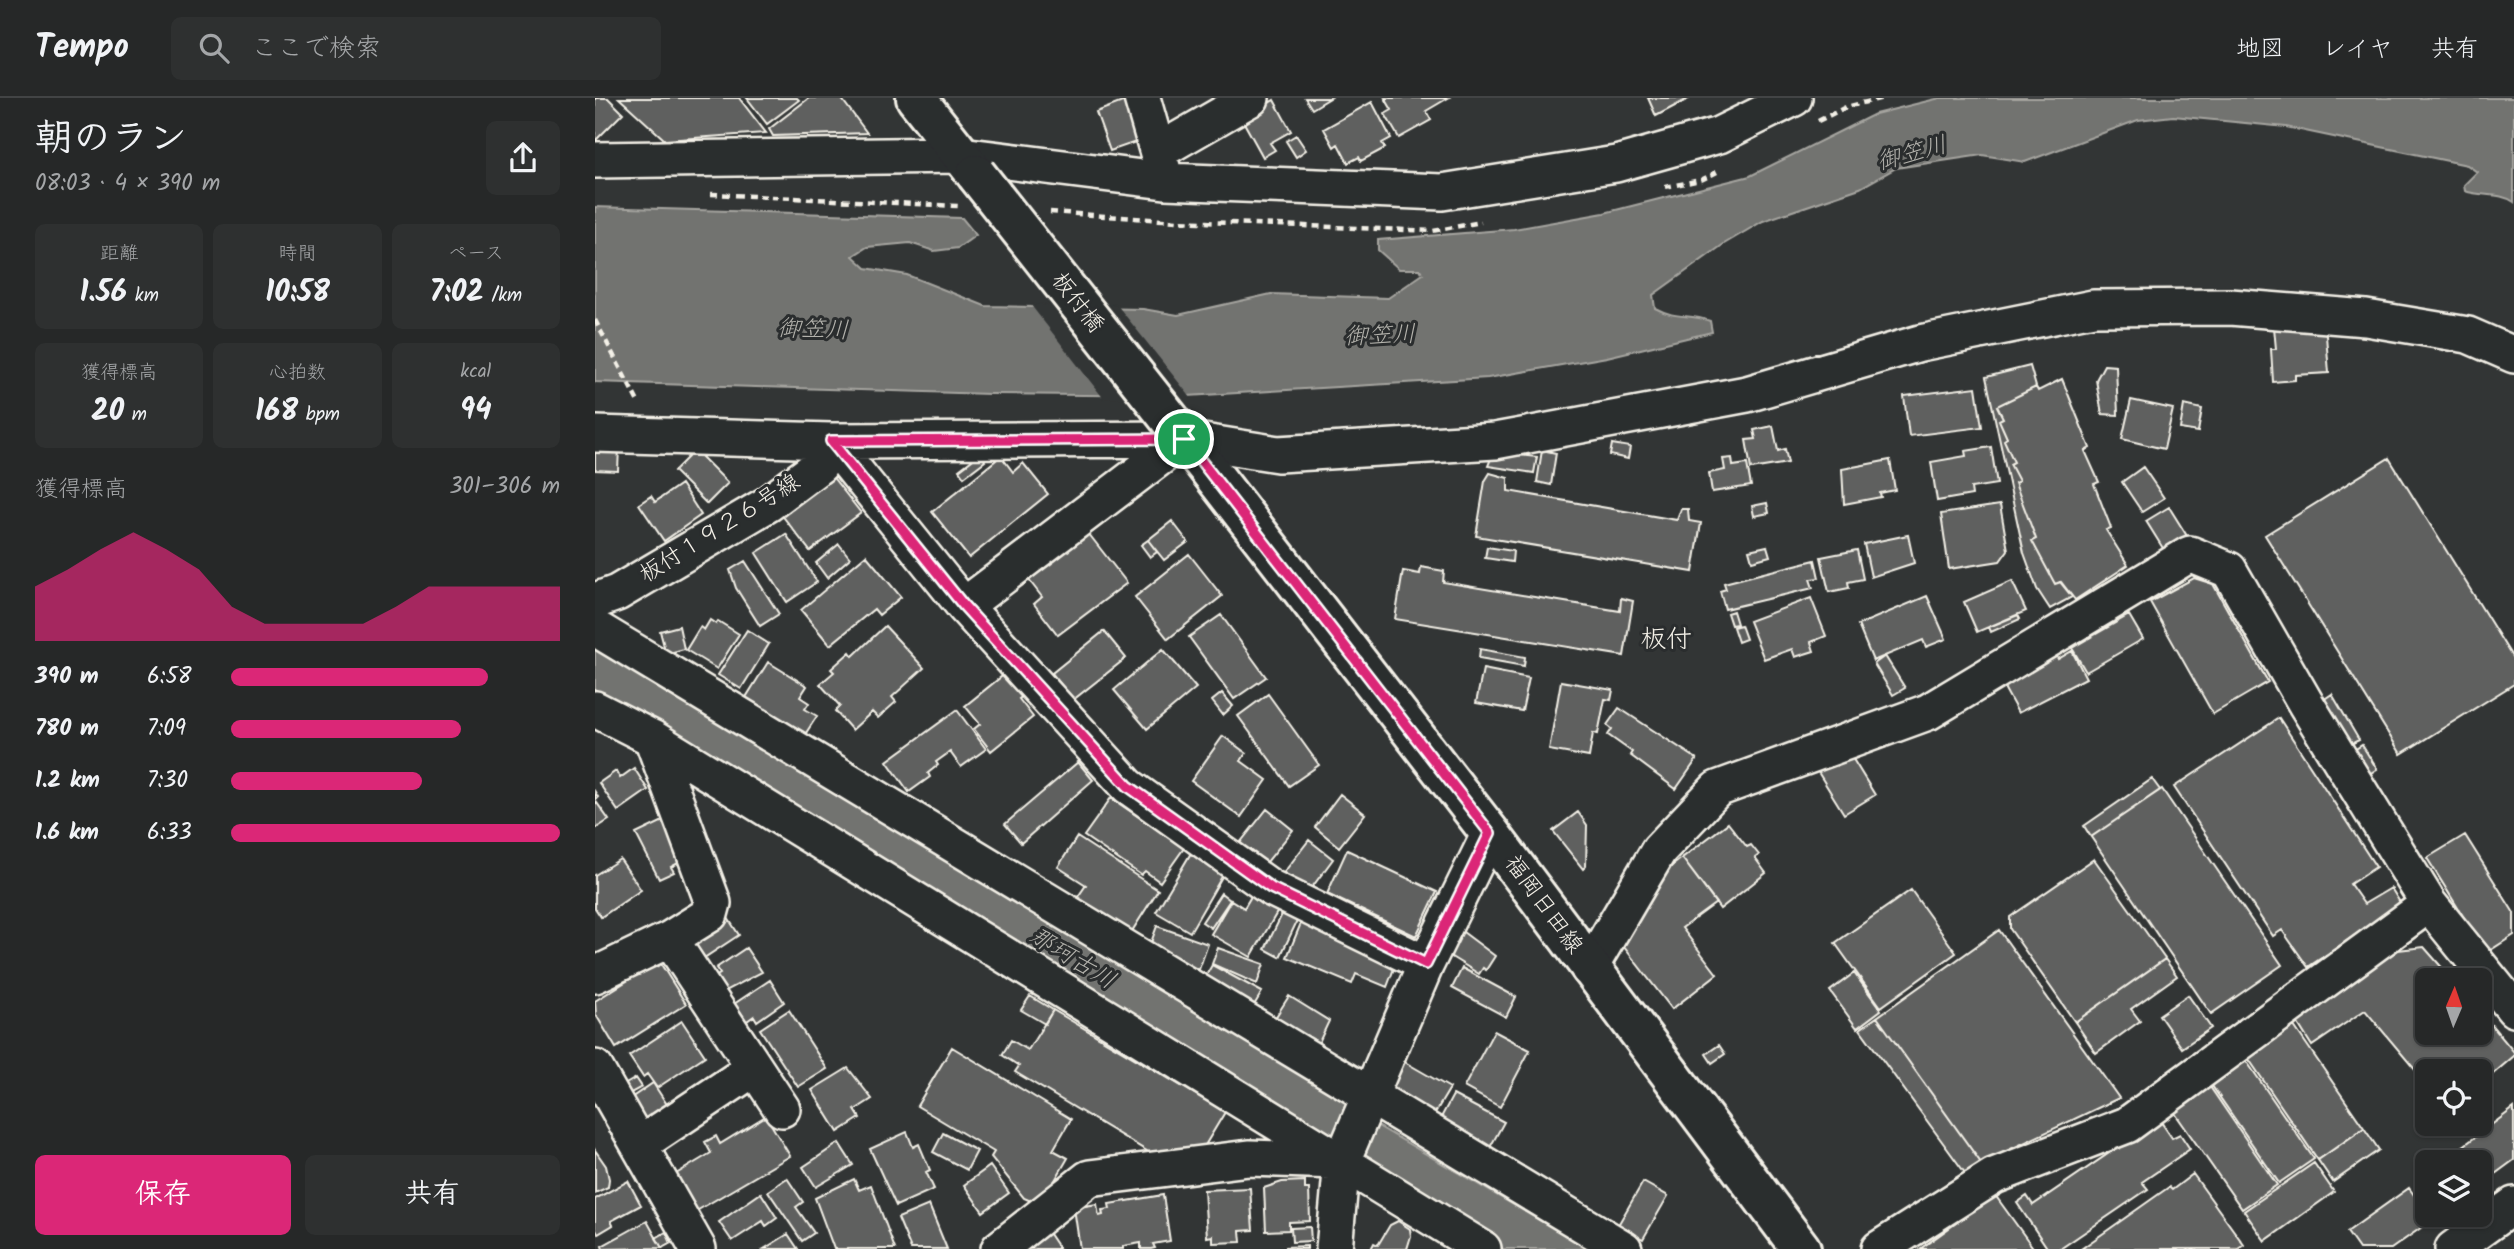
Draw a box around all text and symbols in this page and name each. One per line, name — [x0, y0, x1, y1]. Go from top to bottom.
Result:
search box — [171, 17, 661, 80]
text: Tempo — [35, 22, 129, 75]
text: ここで検索 — [251, 28, 381, 70]
icon: search — [195, 29, 233, 67]
text: 地図 — [2236, 30, 2284, 69]
text: レイヤ — [2322, 30, 2393, 69]
text: 共有 — [2431, 30, 2479, 69]
text: 朝のラン — [35, 110, 187, 170]
button: share — [486, 121, 560, 195]
water label: 御笠川 — [1872, 126, 1952, 182]
text: 08:03 · 4 × 390 m — [35, 166, 220, 202]
text: 距離 — [100, 239, 138, 269]
text: 時間 — [278, 239, 317, 269]
text: ペース — [448, 239, 504, 269]
street label: 板付橋 — [1042, 265, 1112, 341]
text: 1.56 — [80, 269, 127, 317]
text: 10:58 — [265, 269, 330, 317]
text: 7:02 — [429, 269, 484, 317]
text: km — [127, 281, 159, 311]
text: /km — [484, 281, 522, 311]
water label: 御笠川 — [776, 309, 850, 351]
water label: 御笠川 — [1343, 315, 1417, 357]
text: kcal — [460, 357, 491, 387]
text: 獲得標高 — [81, 358, 157, 388]
text: 心拍数 — [269, 358, 326, 388]
text: 94 — [460, 387, 492, 435]
text: 20 — [91, 388, 124, 436]
text: 168 — [255, 388, 298, 436]
text: m — [124, 400, 147, 430]
text: bpm — [298, 400, 340, 430]
pin — [1154, 409, 1214, 469]
icon: arrive — [1165, 420, 1203, 458]
street label: 板付１９２６号線 — [632, 465, 808, 593]
text: 301–306 m — [449, 469, 560, 505]
text: 獲得標高 — [35, 472, 127, 508]
district label: 板付 — [1640, 619, 1692, 661]
text: 390 m — [35, 659, 99, 695]
text: 6:58 — [147, 659, 192, 695]
text: 780 m — [35, 711, 99, 747]
text: 7:09 — [147, 711, 186, 747]
text: 1.2 km — [35, 763, 100, 799]
text: 7:30 — [147, 763, 188, 799]
text: 1.6 km — [35, 815, 99, 851]
text: 6:33 — [147, 815, 192, 851]
street label: 福岡日田線 — [1495, 848, 1591, 962]
water label: 那珂古川 — [1021, 918, 1123, 1000]
north arrow — [2415, 968, 2492, 1045]
map controls — [2415, 968, 2492, 1227]
button: locate — [2415, 1059, 2492, 1136]
button: layers — [2415, 1150, 2492, 1227]
button: 保存 — [35, 1155, 291, 1235]
button: 共有 — [305, 1155, 560, 1235]

